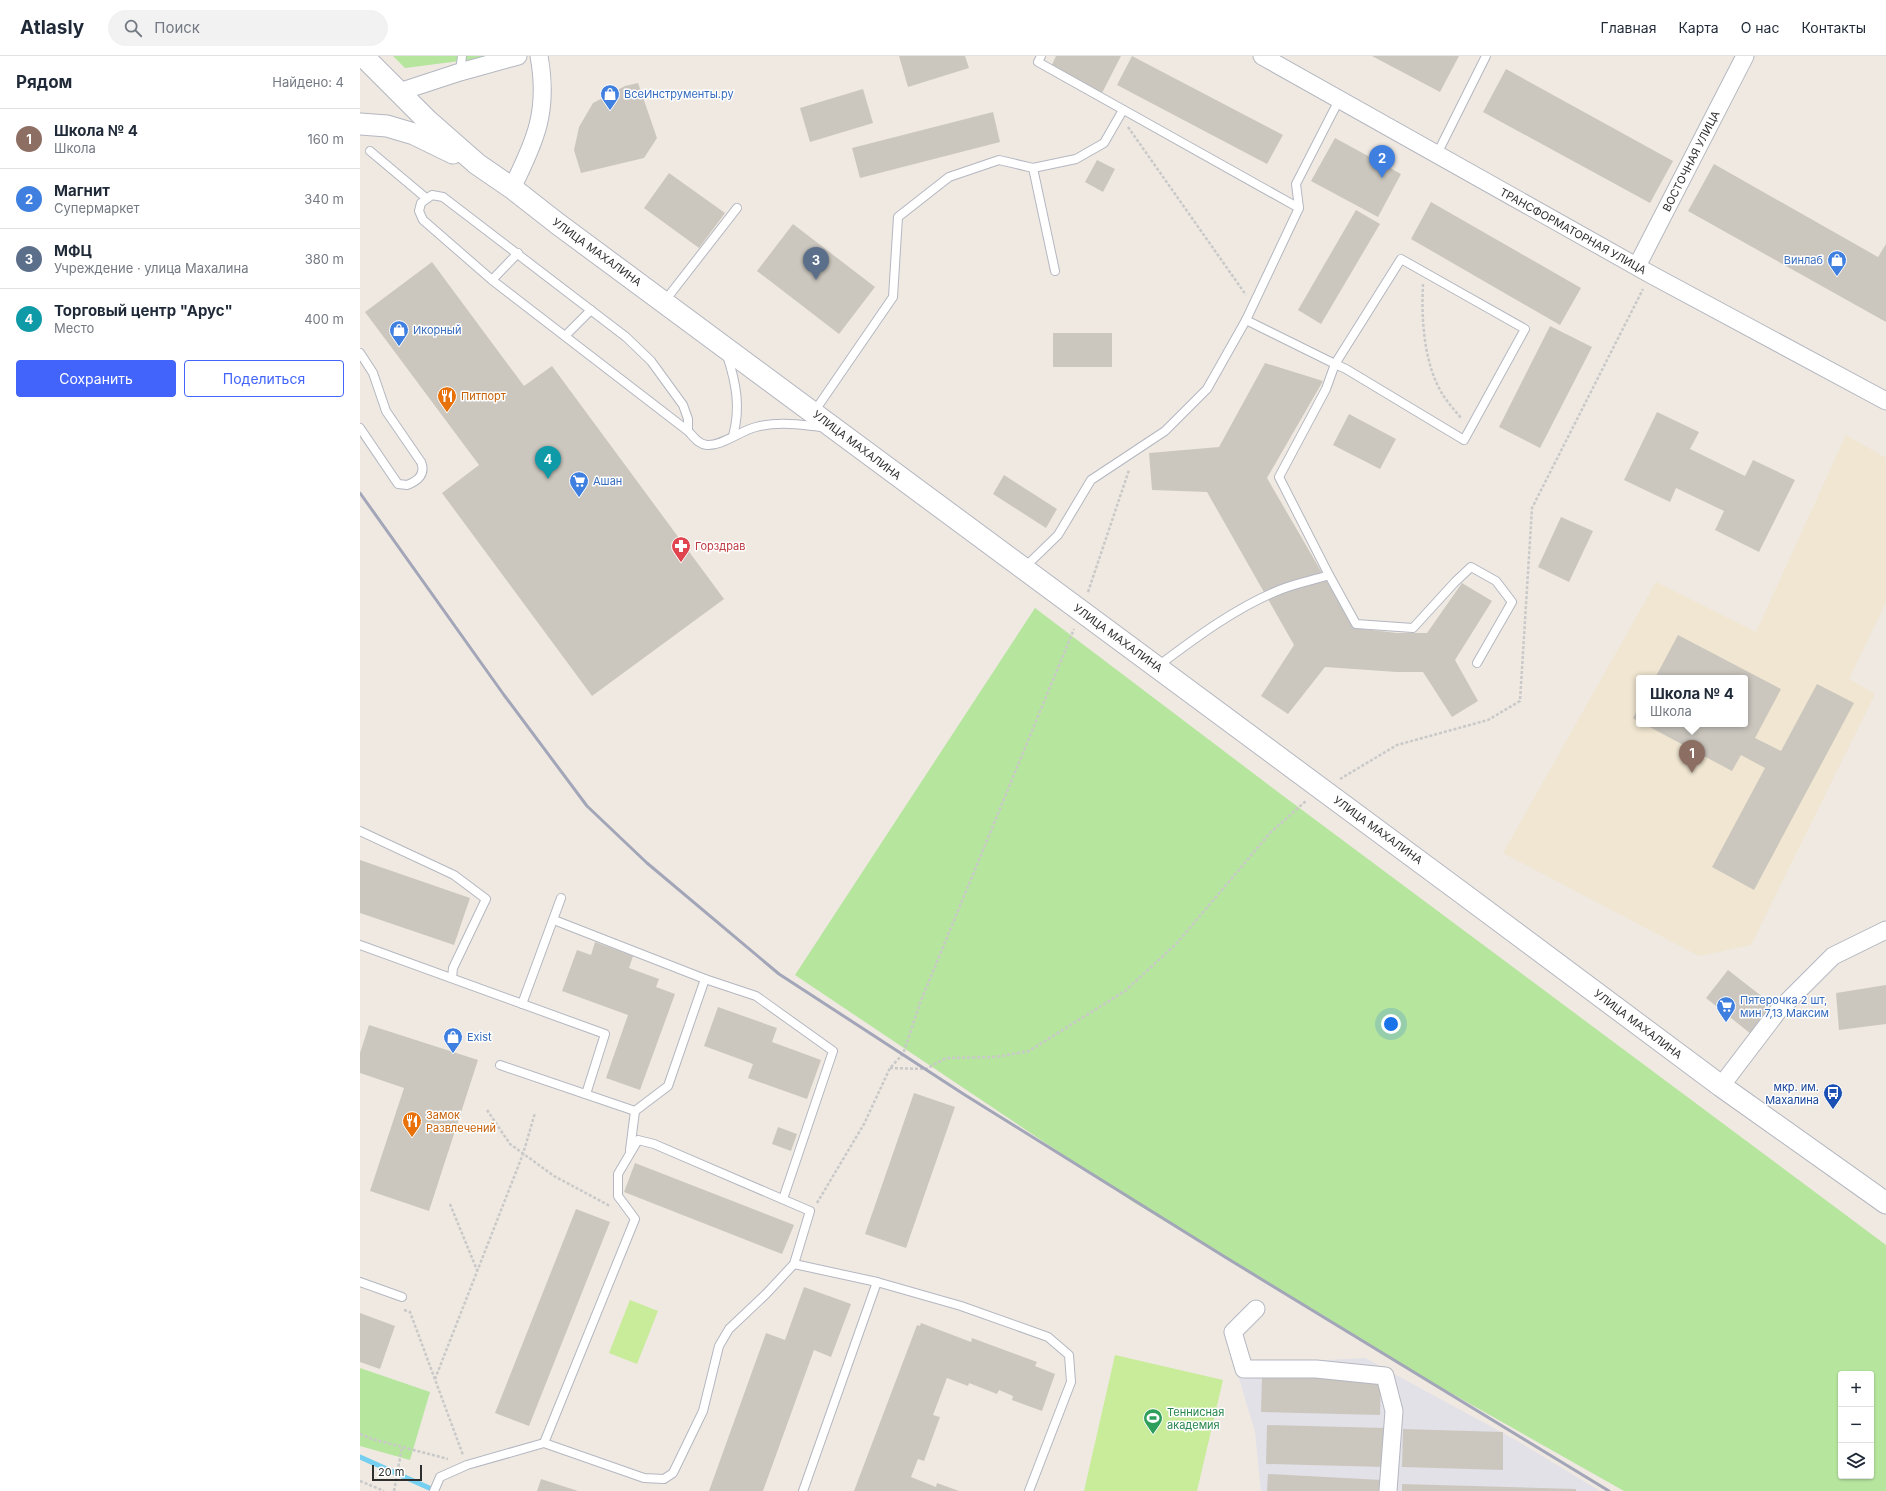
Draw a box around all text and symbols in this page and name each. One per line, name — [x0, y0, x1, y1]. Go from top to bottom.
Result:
search box — [108, 10, 388, 46]
text: Atlasly — [20, 16, 84, 39]
icon: search — [122, 17, 144, 39]
text: Поиск — [154, 18, 200, 37]
text: Главная — [1601, 19, 1656, 36]
text: Карта — [1678, 19, 1719, 36]
text: О нас — [1741, 19, 1779, 36]
text: Контакты — [1801, 19, 1866, 36]
text: Рядом — [16, 72, 72, 92]
text: Найдено: 4 — [272, 74, 344, 90]
shop icon: ВсеИнструменты.ру — [599, 83, 621, 111]
place label: ВсеИнструменты.ру — [624, 87, 734, 101]
street label: ВОСТОЧНАЯ УЛИЦА — [1659, 108, 1723, 214]
text: Школа № 4 — [54, 121, 138, 140]
text: 1 — [26, 131, 32, 147]
text: 160 m — [307, 131, 344, 147]
text: Школа — [54, 140, 96, 156]
pin: 2 — [1369, 145, 1395, 178]
text: Магнит — [54, 181, 110, 200]
street label: ТРАНСФОРМАТОРНАЯ УЛИЦА — [1497, 185, 1649, 277]
text: 2 — [25, 191, 33, 207]
text: 340 m — [304, 191, 344, 207]
text: Супермаркет — [54, 200, 140, 216]
street label: УЛИЦА МАХАЛИНА — [550, 215, 645, 289]
text: МФЦ — [54, 241, 92, 260]
pin: 3 — [803, 247, 829, 280]
shop icon: Винлаб — [1826, 249, 1848, 277]
text: 3 — [25, 251, 33, 267]
text: 380 m — [305, 251, 344, 267]
place label: Винлаб — [1784, 253, 1823, 267]
text: Учреждение · улица Махалина — [54, 260, 248, 276]
text: Торговый центр "Арус" — [54, 301, 233, 320]
text: 4 — [25, 311, 33, 327]
text: 400 m — [304, 311, 344, 327]
shop icon: Икорный — [388, 319, 410, 347]
text: Место — [54, 320, 94, 336]
place label: Икорный — [413, 323, 461, 337]
button: Сохранить — [16, 360, 176, 397]
button: Поделиться — [184, 360, 344, 397]
restaurant icon: Питпорт — [436, 385, 458, 413]
place label: Питпорт — [461, 389, 507, 403]
street label: УЛИЦА МАХАЛИНА — [810, 407, 904, 483]
pin: 4 — [535, 446, 561, 479]
supermarket icon: Ашан — [568, 470, 590, 498]
place label: Ашан — [593, 474, 622, 488]
pharmacy icon: Горздрав — [670, 535, 692, 563]
place label: Горздрав — [695, 539, 745, 553]
street label: УЛИЦА МАХАЛИНА — [1071, 601, 1166, 675]
popup — [1636, 675, 1748, 727]
text: Школа № 4 — [1650, 684, 1734, 703]
text: Школа — [1650, 703, 1692, 719]
pin: 1 — [1679, 740, 1705, 773]
street label: УЛИЦА МАХАЛИНА — [1331, 793, 1426, 867]
street label: УЛИЦА МАХАЛИНА — [1591, 986, 1685, 1062]
place label: Пятерочка 2 шт, мин 7,13 Максим — [1740, 993, 1829, 1020]
supermarket icon: Пятерочка 2 шт, мин 7,13 Максим — [1715, 995, 1737, 1023]
your location — [1381, 1014, 1401, 1034]
shop icon: Exist — [442, 1026, 464, 1054]
place label: Exist — [467, 1030, 492, 1044]
place label: мкр. им. Махалина — [1765, 1080, 1819, 1107]
bus stop icon: мкр. им. Махалина — [1822, 1082, 1844, 1110]
place label: Замок Развлечений — [426, 1108, 496, 1135]
restaurant icon: Замок Развлечений — [401, 1110, 423, 1138]
map controls — [1838, 1371, 1874, 1479]
button: + — [1838, 1371, 1874, 1407]
place label: Теннисная академия — [1167, 1405, 1224, 1432]
sports icon: Теннисная академия — [1142, 1407, 1164, 1435]
button: − — [1838, 1407, 1874, 1443]
button: layers — [1838, 1443, 1874, 1479]
scale bar — [372, 1463, 422, 1482]
text: 20 m — [378, 1465, 404, 1479]

